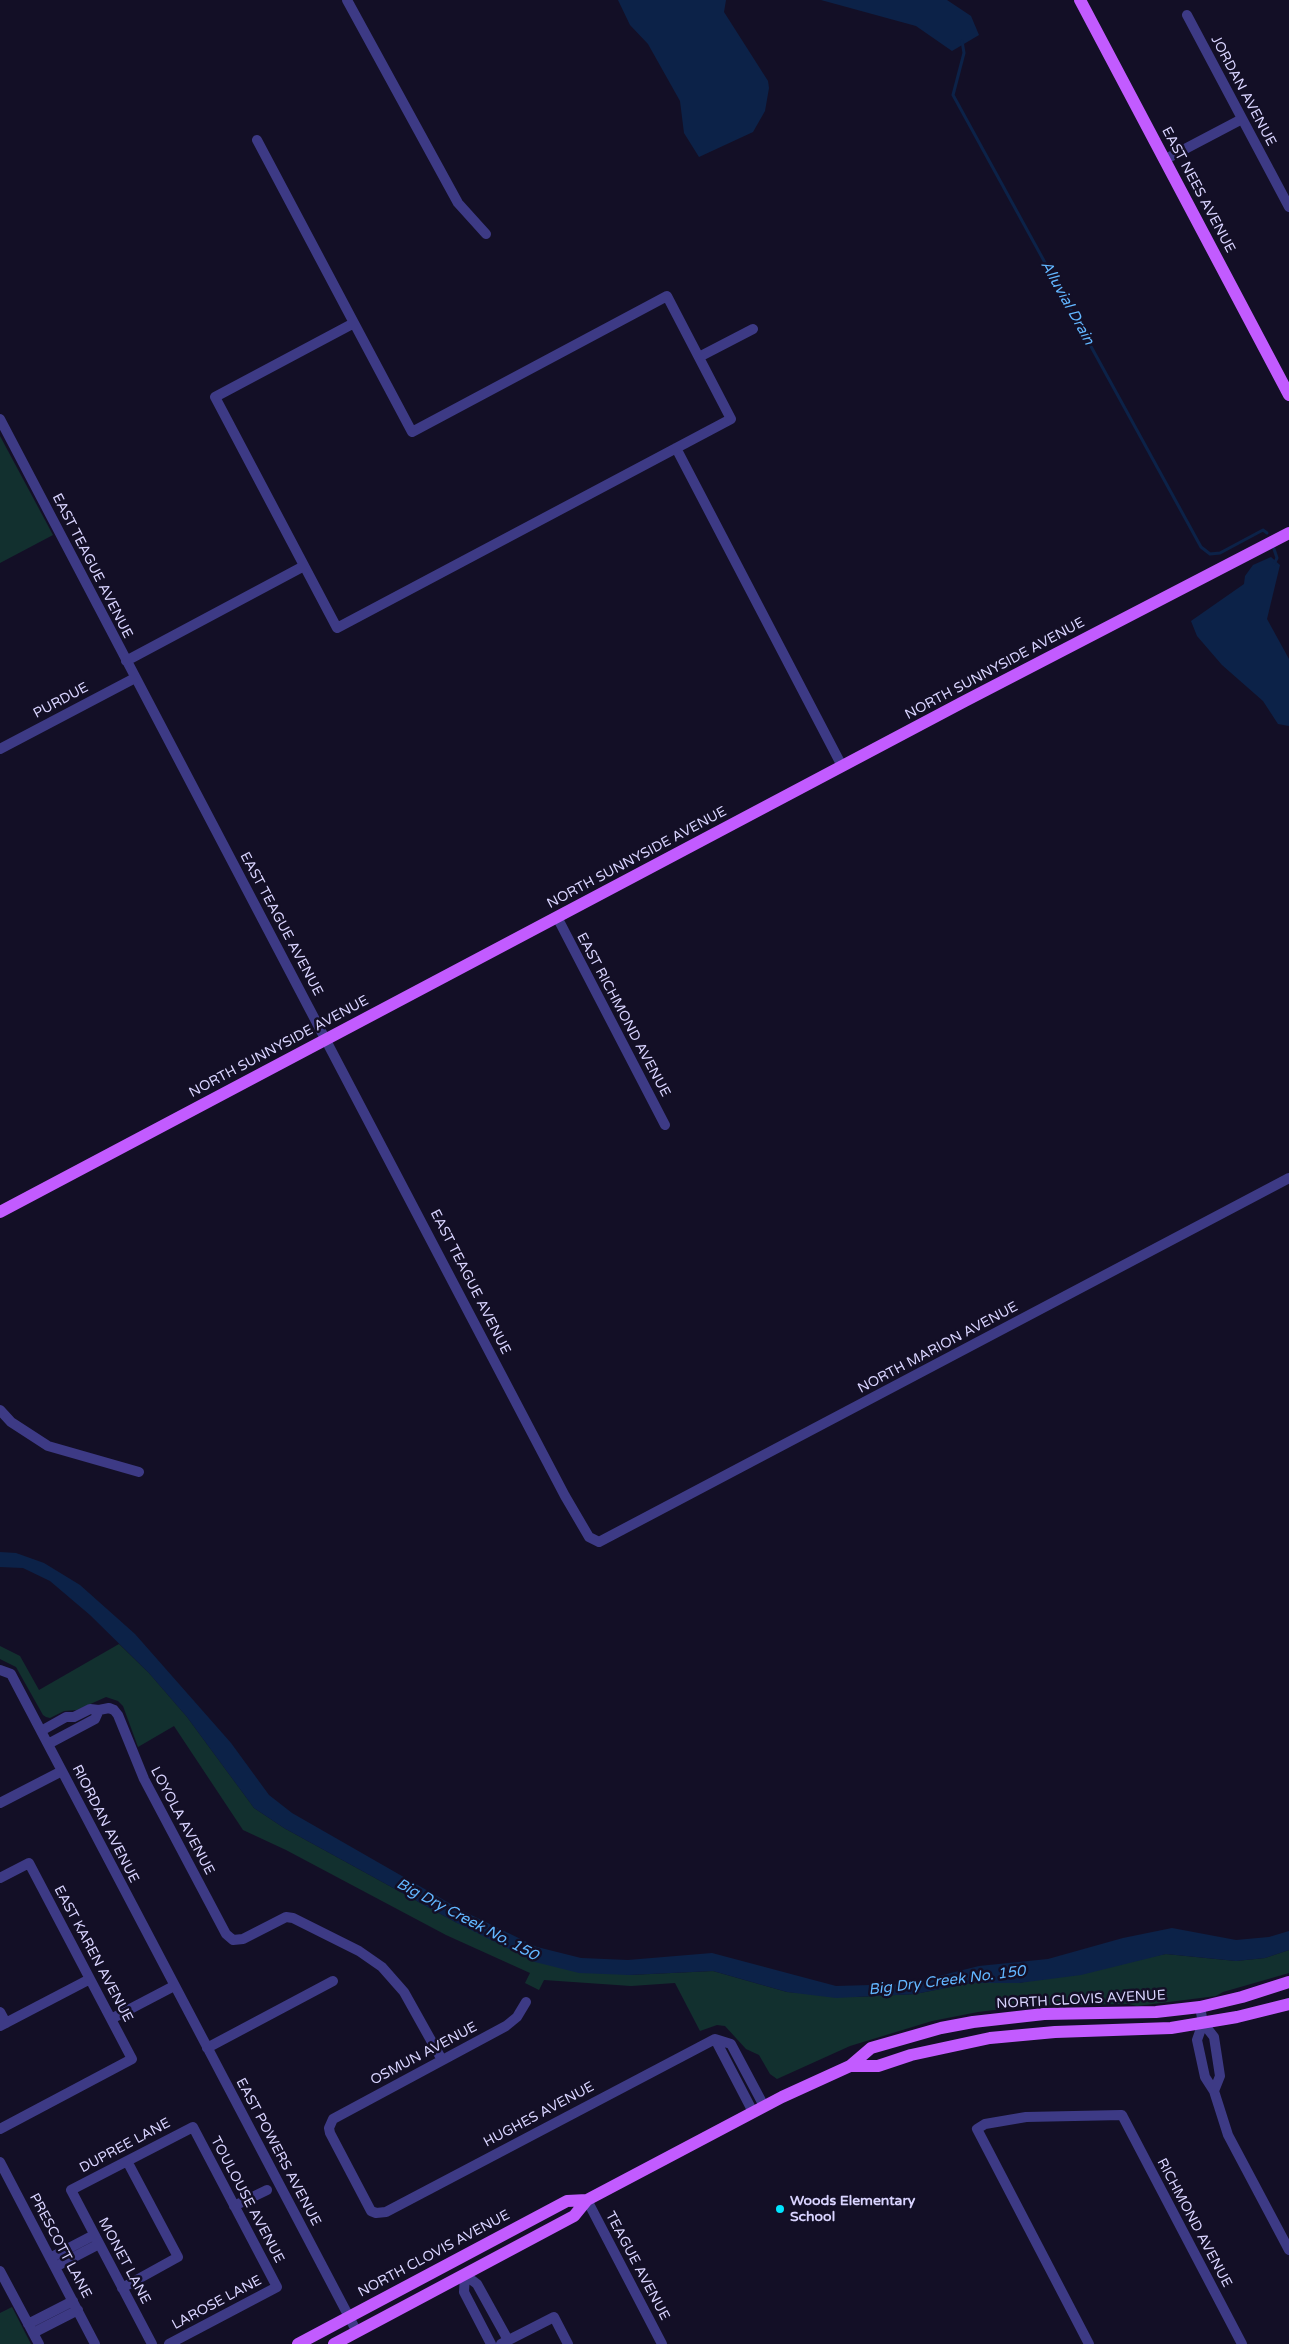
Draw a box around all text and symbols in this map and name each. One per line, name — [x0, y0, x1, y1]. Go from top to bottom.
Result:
street label: JORDAN AVENUE — [1207, 33, 1279, 149]
street label: EAST NEES AVENUE — [1158, 124, 1238, 256]
water label: Alluvial Drain — [1036, 258, 1098, 348]
street label: EAST TEAGUE AVENUE — [48, 491, 136, 641]
street label: NORTH SUNNYSIDE AVENUE — [902, 614, 1088, 724]
street label: PURDUE — [31, 679, 91, 723]
street label: NORTH SUNNYSIDE AVENUE — [544, 803, 730, 913]
street label: EAST TEAGUE AVENUE — [236, 849, 326, 999]
street label: EAST RICHMOND AVENUE — [573, 930, 673, 1100]
street label: NORTH SUNNYSIDE AVENUE — [186, 992, 372, 1102]
street label: EAST TEAGUE AVENUE — [426, 1207, 514, 1357]
street label: NORTH MARION AVENUE — [855, 1299, 1021, 1397]
street label: RIORDAN AVENUE — [68, 1762, 142, 1886]
street label: LOYOLA AVENUE — [146, 1764, 218, 1878]
water label: Big Dry Creek No. 150 — [393, 1875, 541, 1965]
street label: EAST KAREN AVENUE — [50, 1883, 136, 2025]
water label: Big Dry Creek No. 150 — [868, 1962, 1026, 2000]
street label: NORTH CLOVIS AVENUE — [996, 1987, 1166, 2013]
street label: OSMUN AVENUE — [368, 2019, 480, 2089]
street label: EAST POWERS AVENUE — [232, 2075, 324, 2229]
street label: HUGHES AVENUE — [481, 2079, 597, 2151]
street label: DUPREE LANE — [77, 2115, 173, 2177]
street label: TOULOUSE AVENUE — [207, 2134, 287, 2266]
street label: RICHMOND AVENUE — [1153, 2156, 1235, 2290]
street label: PRESCOTT LANE — [25, 2191, 95, 2301]
place label: Woods Elementary School — [790, 2193, 915, 2226]
marker: Woods Elementary School — [774, 2203, 786, 2215]
street label: NORTH CLOVIS AVENUE — [355, 2207, 513, 2301]
street label: TEAGUE AVENUE — [601, 2209, 673, 2323]
street label: MONET LANE — [94, 2215, 154, 2307]
street label: LAROSE LANE — [169, 2272, 265, 2334]

